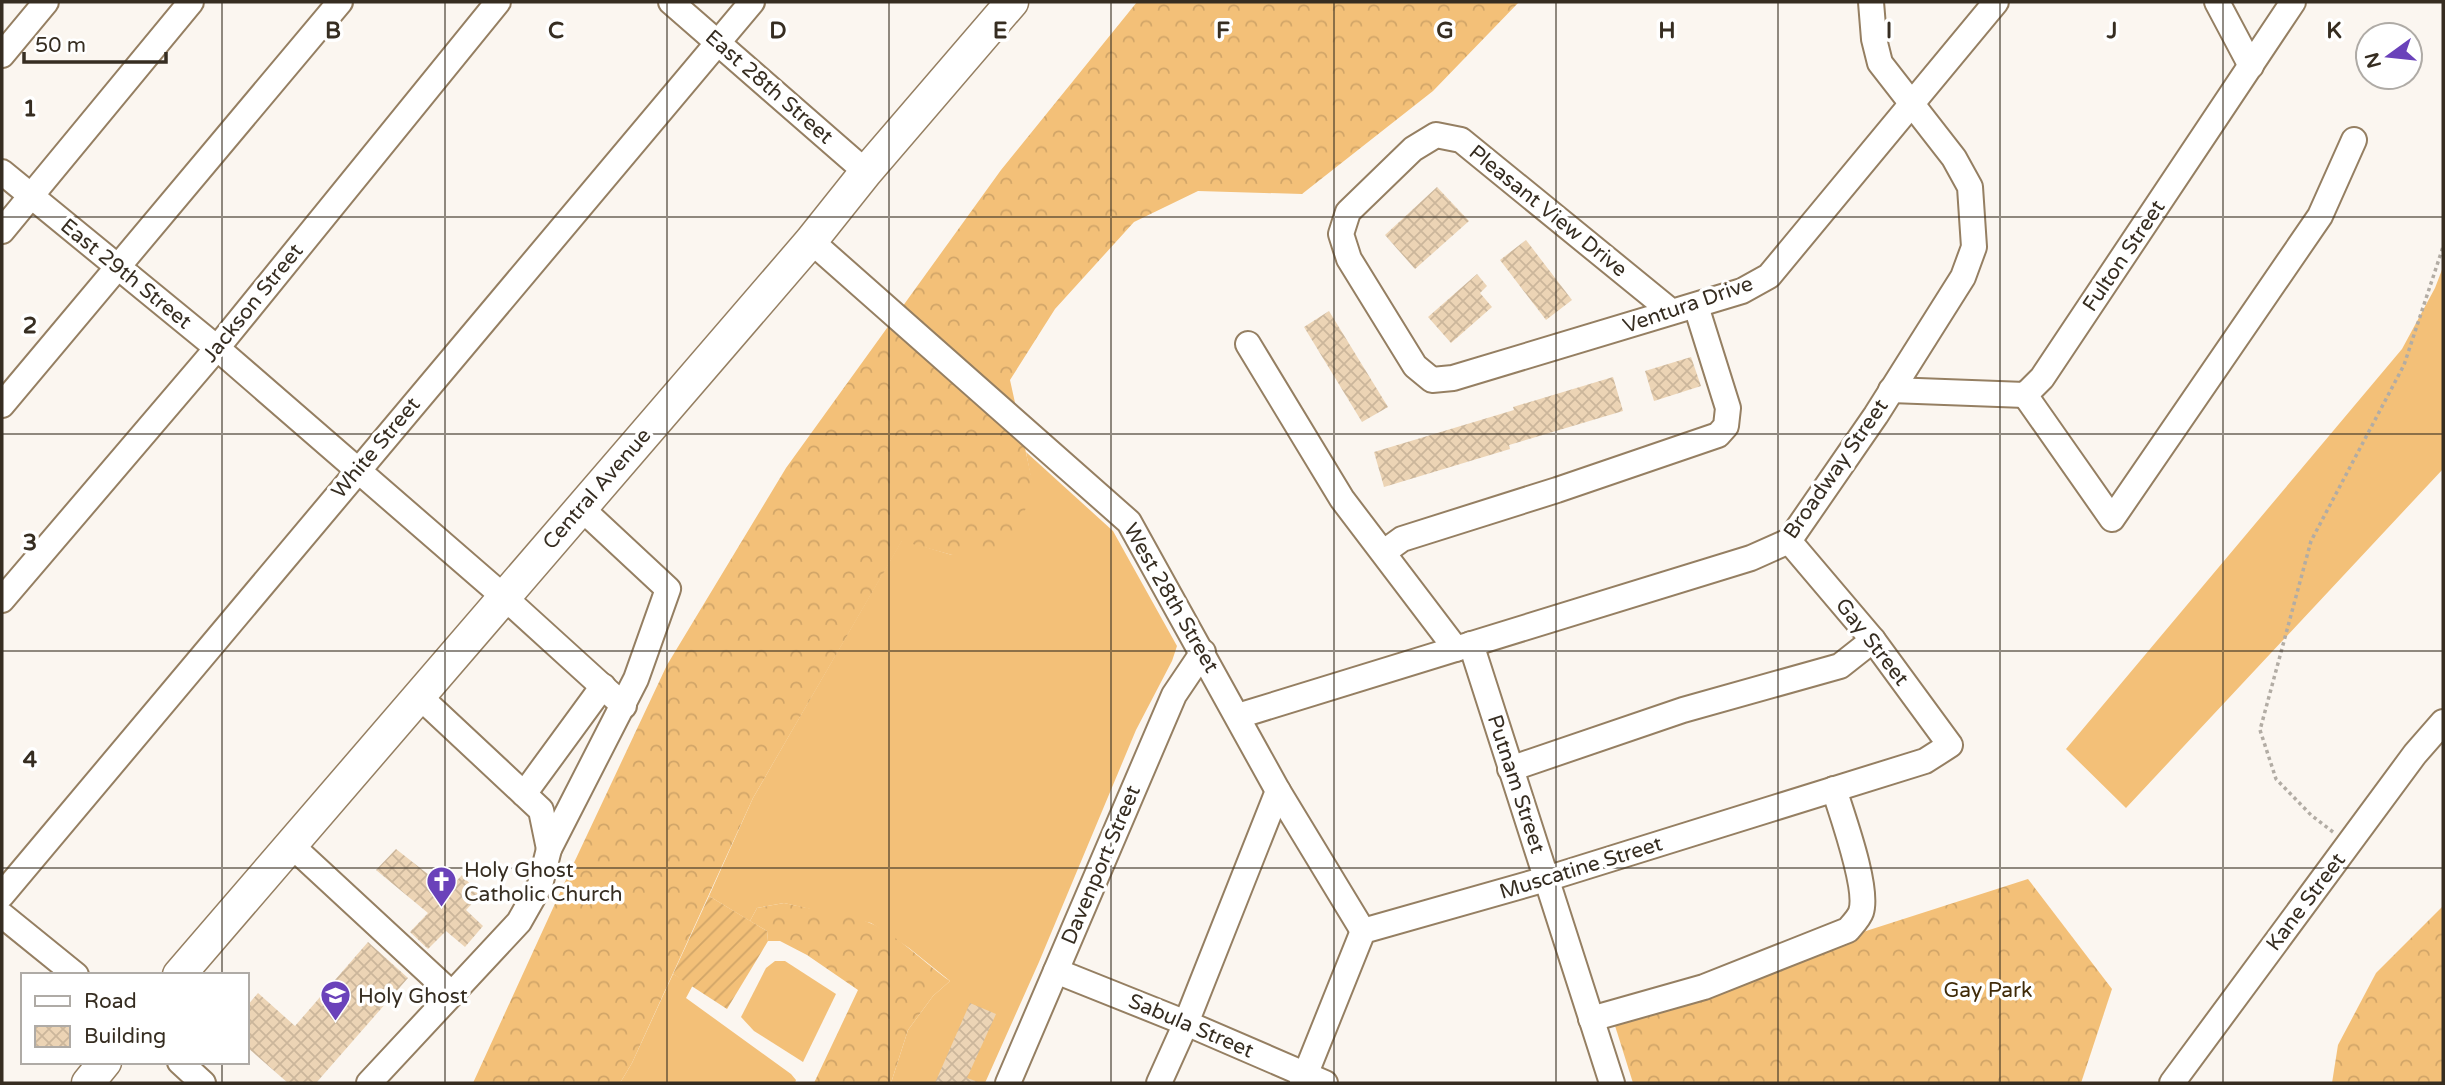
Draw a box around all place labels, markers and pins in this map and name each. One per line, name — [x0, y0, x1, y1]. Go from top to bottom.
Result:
place label: Holy Ghost Catholic Church — [464, 858, 623, 907]
church icon: Holy Ghost Catholic Church — [424, 865, 458, 909]
school or university icon: Holy Ghost — [318, 979, 352, 1023]
place label: Holy Ghost — [358, 984, 468, 1009]

